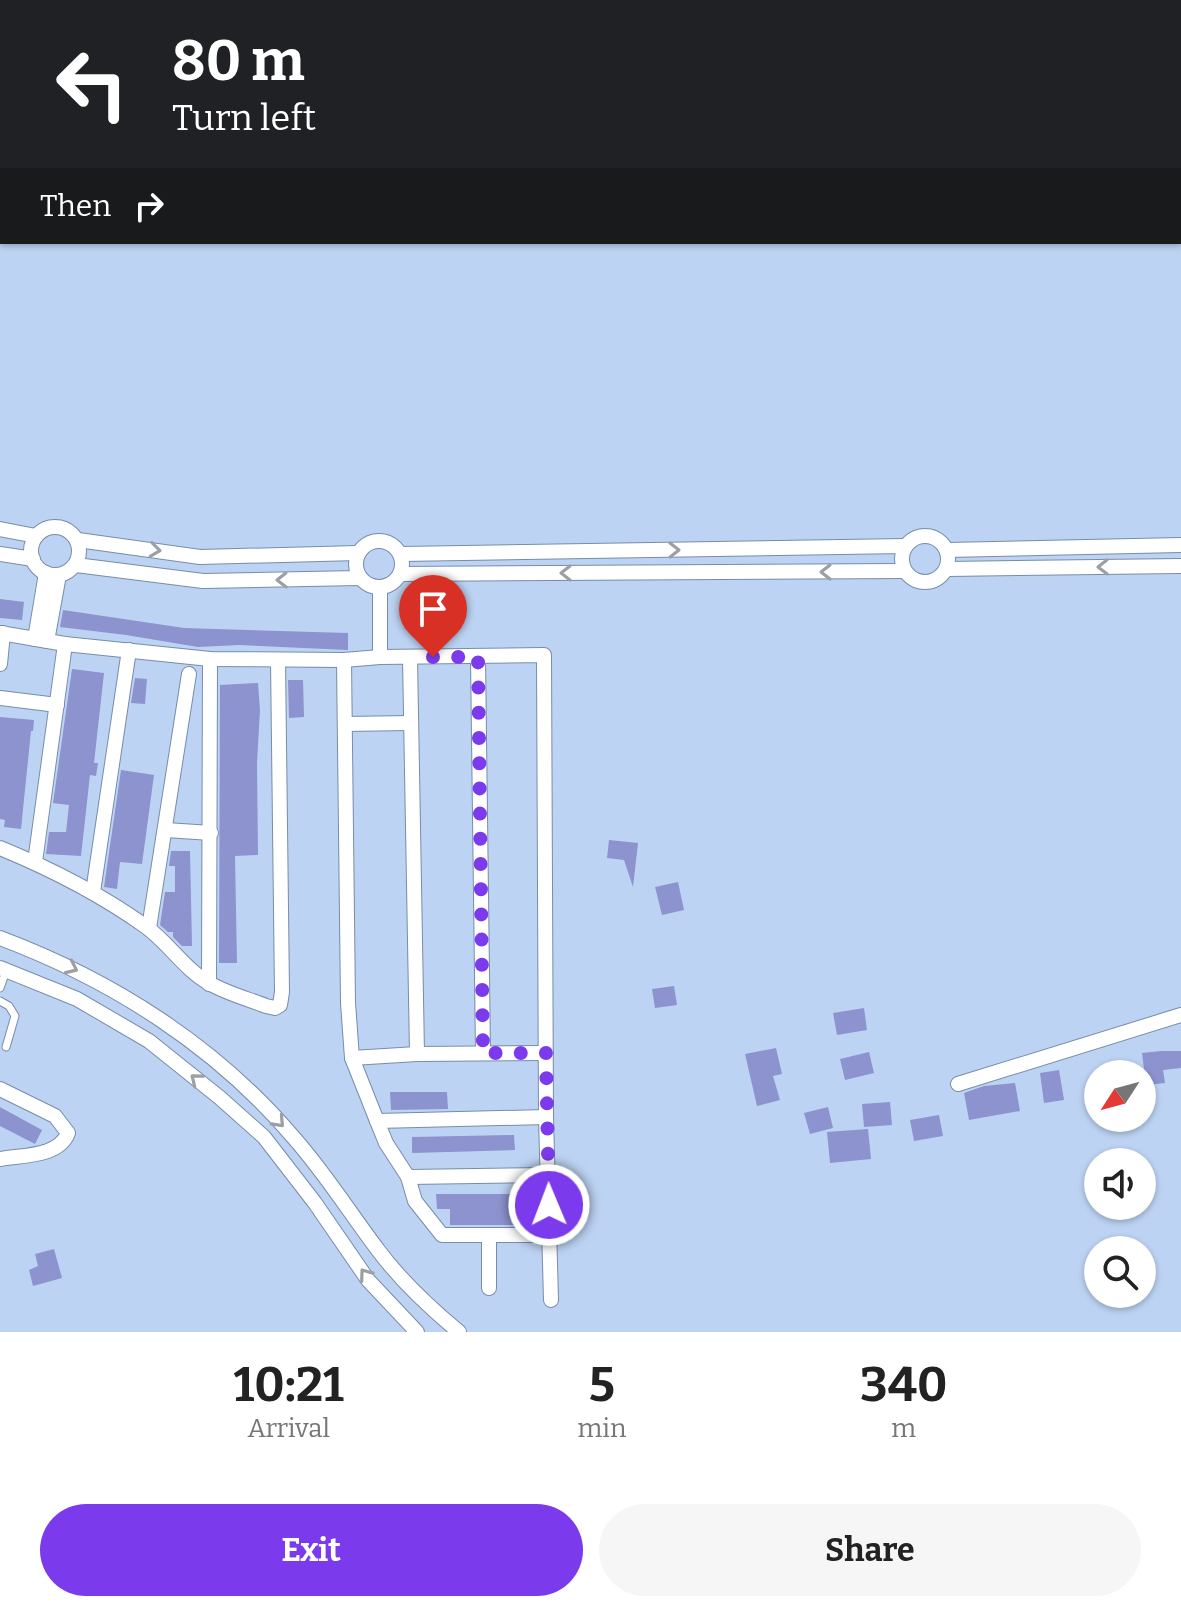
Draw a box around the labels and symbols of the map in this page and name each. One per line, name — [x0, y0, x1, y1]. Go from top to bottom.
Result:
one-way arrow — [149, 541, 162, 558]
one-way arrow — [668, 541, 681, 558]
one-way arrow — [1096, 558, 1109, 576]
one-way arrow — [819, 563, 832, 580]
one-way arrow — [559, 564, 572, 582]
one-way arrow — [275, 571, 288, 588]
pin — [399, 575, 467, 657]
one-way arrow — [64, 958, 78, 974]
north arrow — [1084, 1060, 1156, 1132]
one-way arrow — [191, 1074, 205, 1089]
one-way arrow — [270, 1113, 285, 1127]
position arrow — [507, 1163, 591, 1247]
one-way arrow — [360, 1269, 374, 1283]

